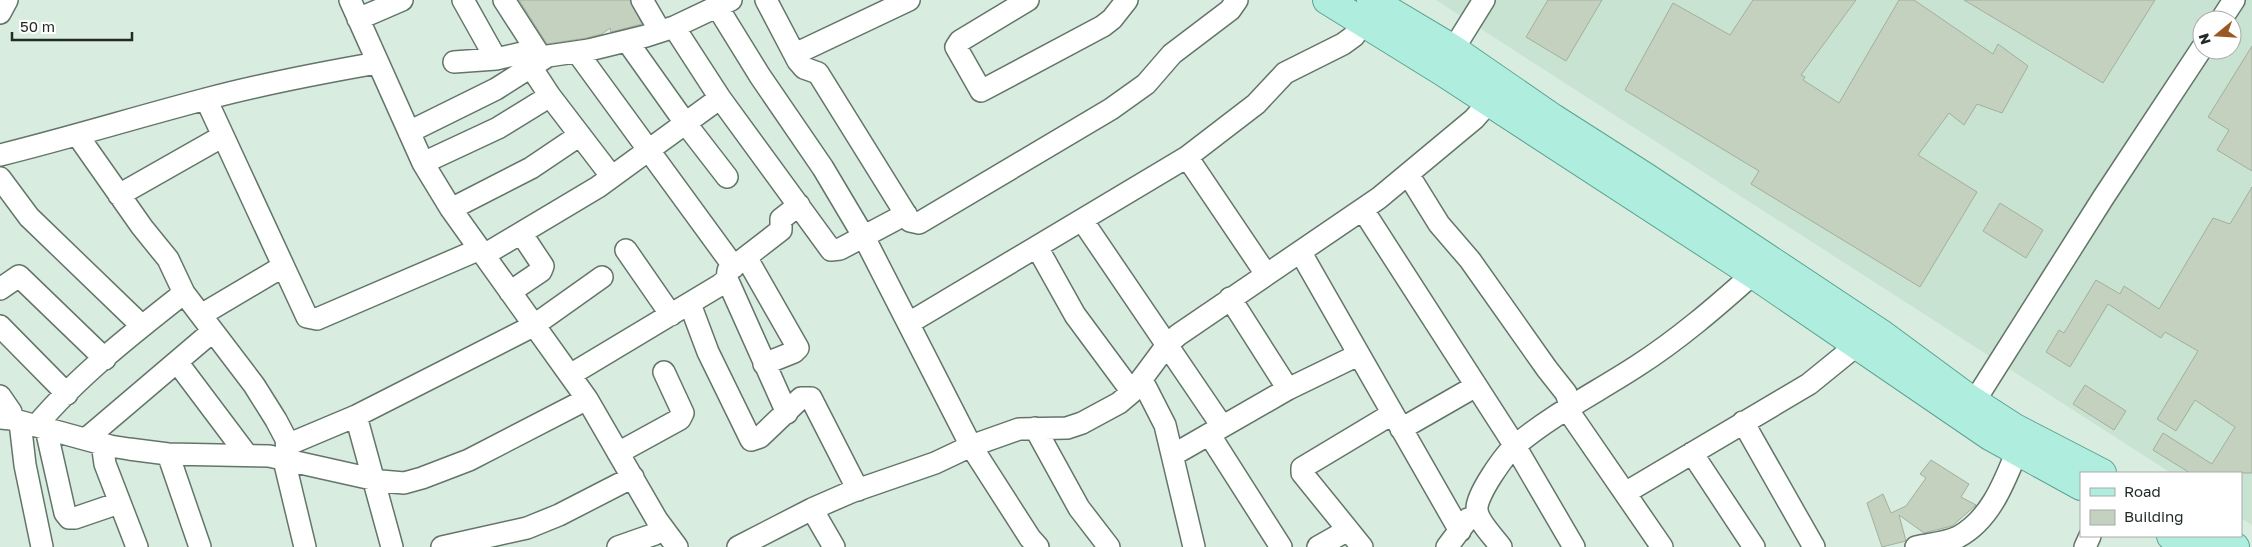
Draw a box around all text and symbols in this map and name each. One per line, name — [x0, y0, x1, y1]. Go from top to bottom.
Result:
scale bar — [12, 10, 132, 42]
north arrow — [2192, 10, 2242, 60]
text: 50 m — [20, 17, 55, 35]
text: N — [2194, 31, 2214, 47]
legend — [2080, 472, 2242, 537]
text: Road — [2124, 482, 2161, 500]
text: Building — [2124, 507, 2184, 525]

